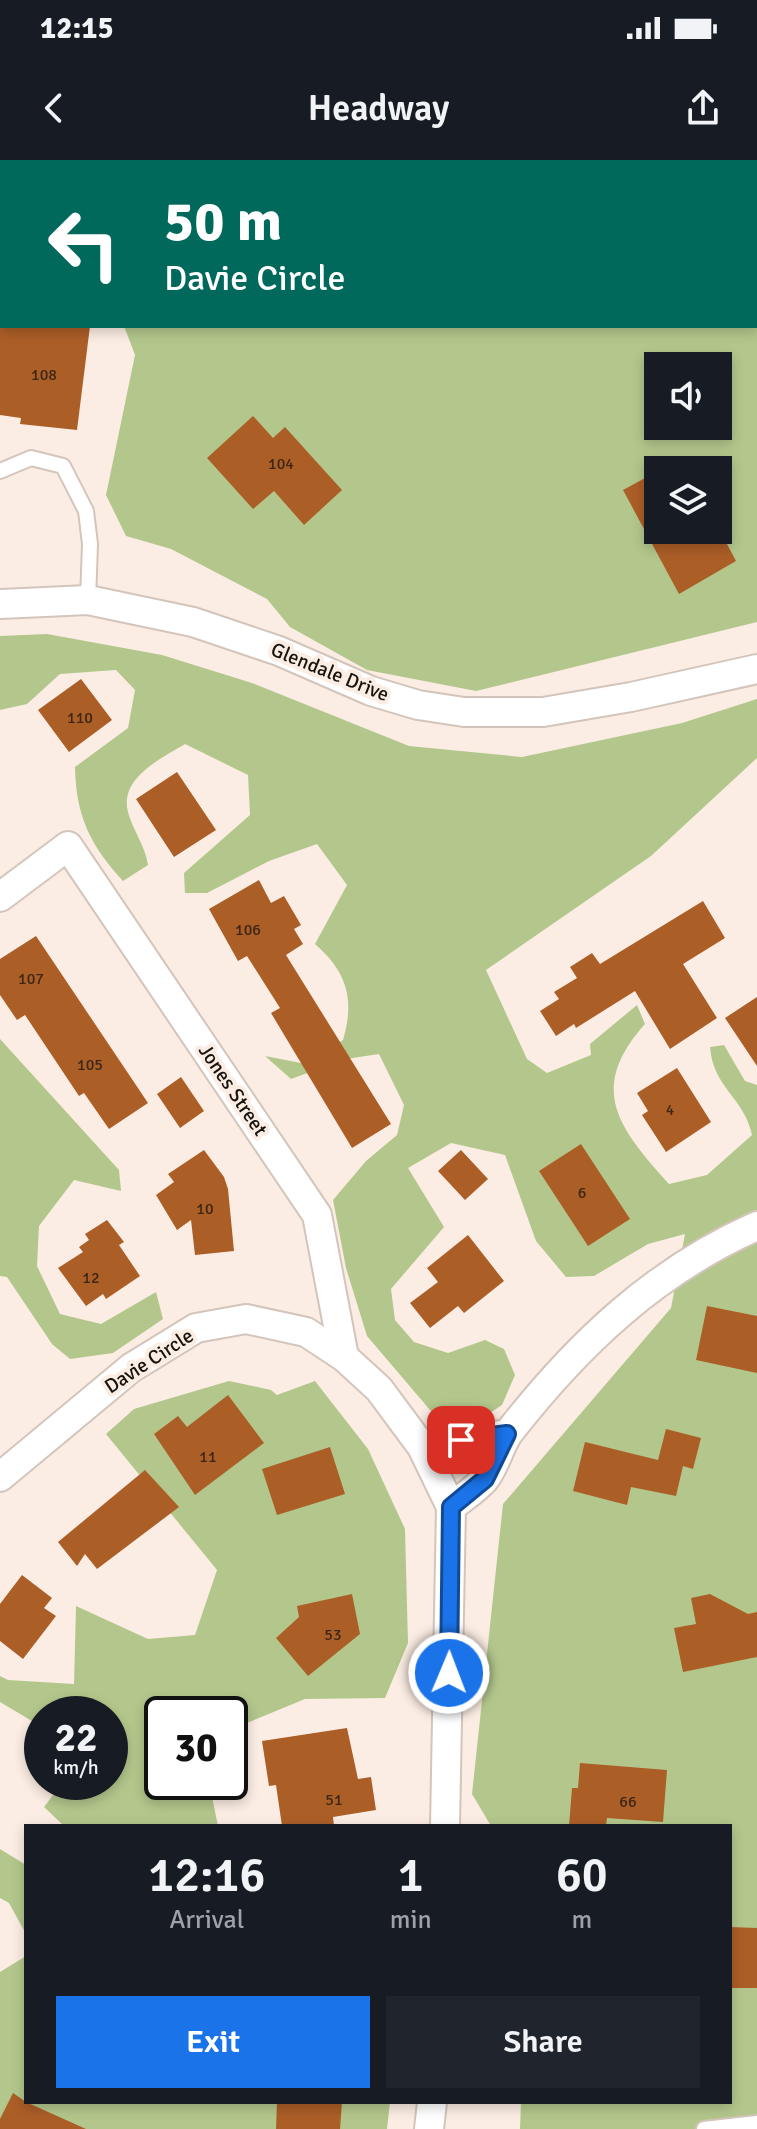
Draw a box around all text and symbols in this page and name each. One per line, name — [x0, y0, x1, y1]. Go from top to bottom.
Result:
text: 12:15 — [40, 10, 114, 47]
icon: back — [32, 86, 76, 130]
text: Headway — [308, 86, 449, 131]
icon: share — [681, 86, 725, 130]
text: 50 m — [164, 187, 282, 256]
icon: left — [32, 192, 136, 296]
text: Davie Circle — [164, 256, 346, 301]
map controls — [644, 352, 732, 544]
button: sound — [644, 352, 732, 440]
house number: 108 — [31, 365, 57, 385]
house number: 104 — [268, 454, 294, 474]
button: layers — [644, 456, 732, 544]
street label: Glendale Drive — [267, 637, 393, 707]
house number: 110 — [67, 708, 93, 728]
house number: 106 — [235, 920, 261, 940]
house number: 107 — [18, 969, 44, 989]
street label: Jones Street — [193, 1039, 273, 1141]
house number: 105 — [77, 1055, 103, 1075]
house number: 4 — [666, 1100, 675, 1120]
house number: 6 — [578, 1183, 586, 1203]
house number: 10 — [196, 1199, 214, 1219]
house number: 12 — [82, 1268, 100, 1288]
street label: Davie Circle — [100, 1323, 198, 1399]
pin — [427, 1406, 495, 1474]
icon: arrive — [439, 1418, 483, 1462]
house number: 11 — [199, 1447, 217, 1467]
house number: 53 — [324, 1625, 342, 1645]
position arrow — [407, 1631, 491, 1715]
speed limit sign: 30 — [144, 1696, 248, 1800]
text: 22 — [54, 1713, 98, 1763]
text: km/h — [53, 1755, 99, 1780]
house number: 51 — [325, 1790, 343, 1810]
house number: 66 — [619, 1792, 637, 1812]
text: 12:16 — [148, 1846, 265, 1905]
text: 1 — [398, 1846, 424, 1905]
text: 60 — [556, 1846, 608, 1905]
text: Arrival — [169, 1904, 244, 1936]
text: min — [390, 1904, 432, 1936]
text: m — [571, 1904, 592, 1936]
button: Exit — [56, 1996, 370, 2088]
button: Share — [386, 1996, 700, 2088]

